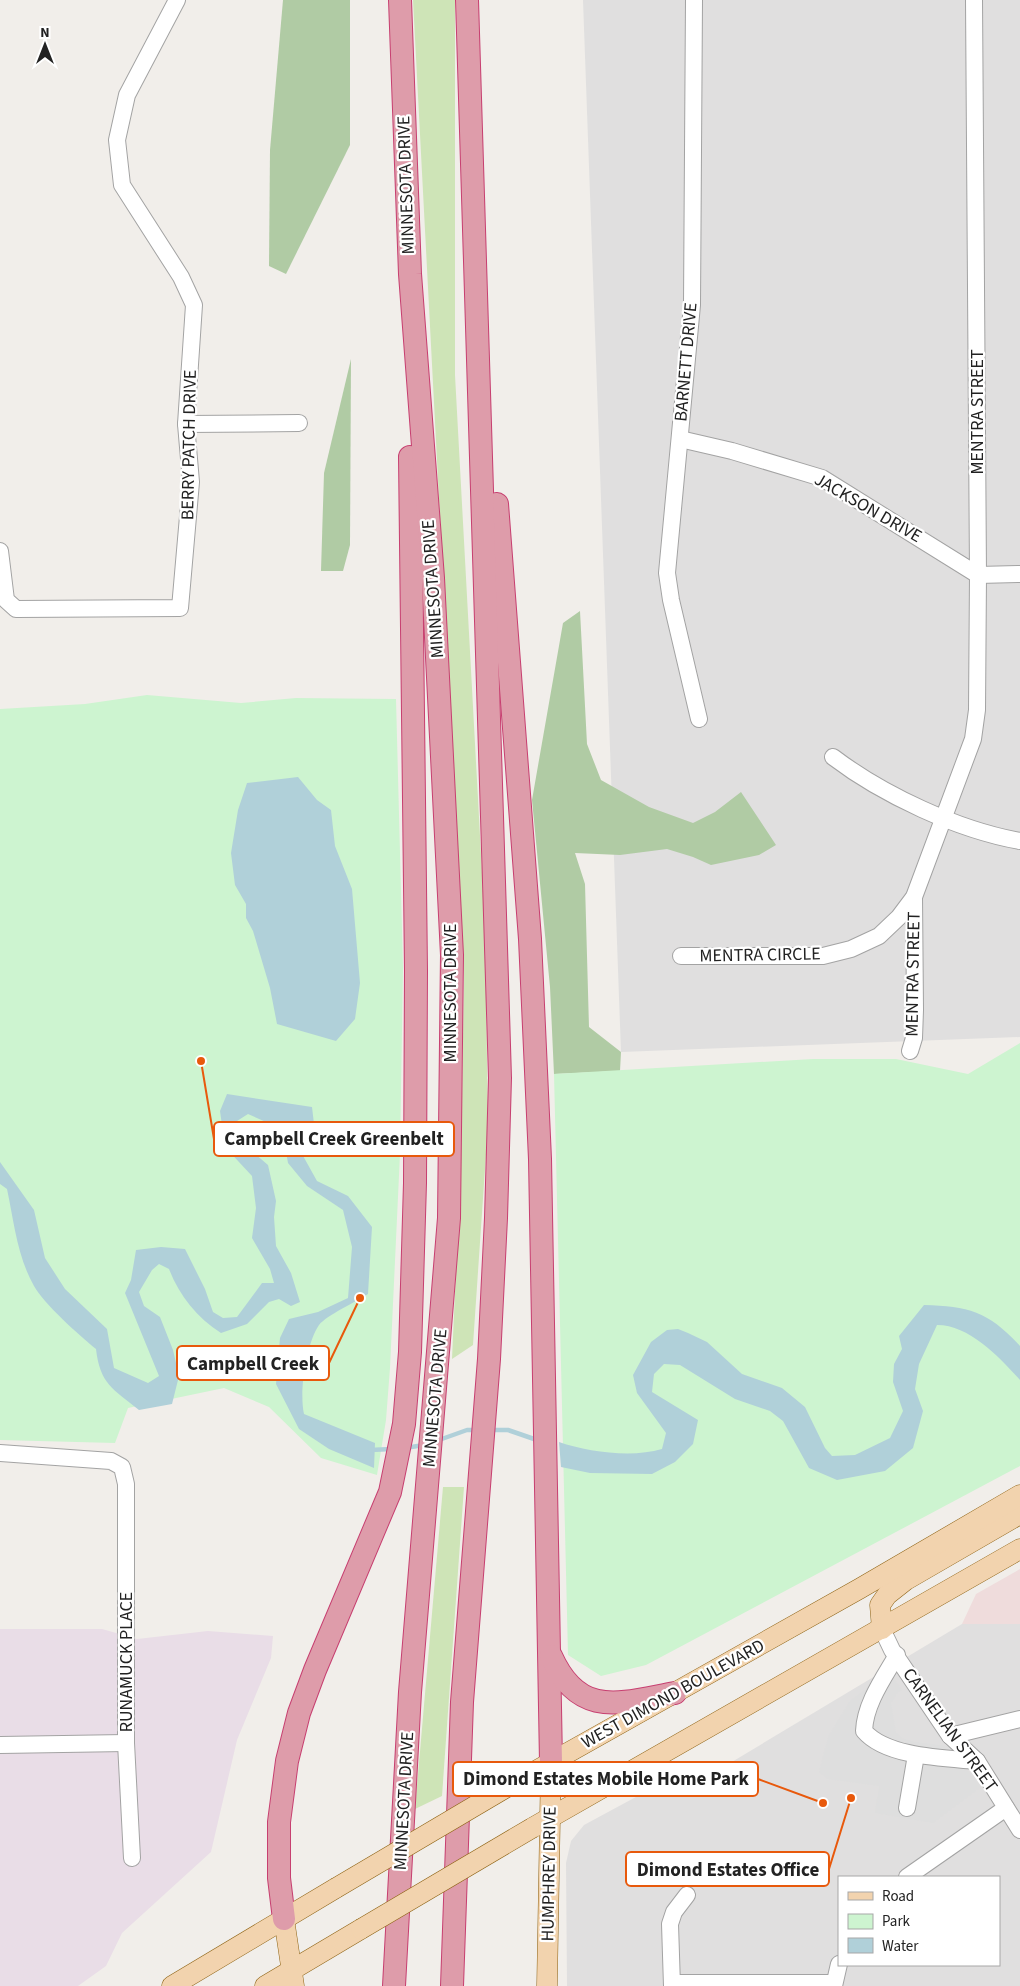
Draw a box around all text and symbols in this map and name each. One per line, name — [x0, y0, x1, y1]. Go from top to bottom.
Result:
north arrow — [20, 20, 70, 70]
text: N — [40, 23, 50, 43]
street label: MINNESOTA DRIVE — [391, 115, 421, 255]
street label: BARNETT DRIVE — [668, 301, 704, 423]
street label: MENTRA STREET — [965, 349, 990, 475]
street label: BERRY PATCH DRIVE — [175, 370, 203, 520]
street label: JACKSON DRIVE — [810, 467, 926, 549]
street label: MINNESOTA DRIVE — [416, 519, 450, 659]
street label: MENTRA STREET — [899, 911, 927, 1037]
street label: MINNESOTA DRIVE — [438, 924, 463, 1062]
street label: MENTRA CIRCLE — [699, 941, 821, 969]
callout: Campbell Creek Greenbelt — [214, 1122, 454, 1156]
text: Campbell Creek Greenbelt — [224, 1126, 444, 1153]
street label: MINNESOTA DRIVE — [416, 1328, 454, 1468]
callout: Campbell Creek — [177, 1346, 329, 1380]
text: Campbell Creek — [187, 1351, 320, 1378]
street label: RUNAMUCK PLACE — [114, 1592, 139, 1732]
street label: WEST DIMOND BOULEVARD — [577, 1633, 769, 1755]
street label: CARNELIAN STREET — [896, 1663, 1004, 1797]
street label: MINNESOTA DRIVE — [388, 1731, 420, 1871]
callout: Dimond Estates Mobile Home Park — [453, 1762, 758, 1796]
text: Dimond Estates Mobile Home Park — [463, 1766, 750, 1793]
street label: HUMPHREY DRIVE — [535, 1806, 563, 1942]
callout: Dimond Estates Office — [626, 1852, 829, 1886]
text: Dimond Estates Office — [637, 1857, 819, 1884]
legend — [838, 1876, 1000, 1966]
text: Road — [882, 1886, 914, 1907]
text: Park — [882, 1911, 911, 1932]
text: Water — [882, 1936, 919, 1957]

